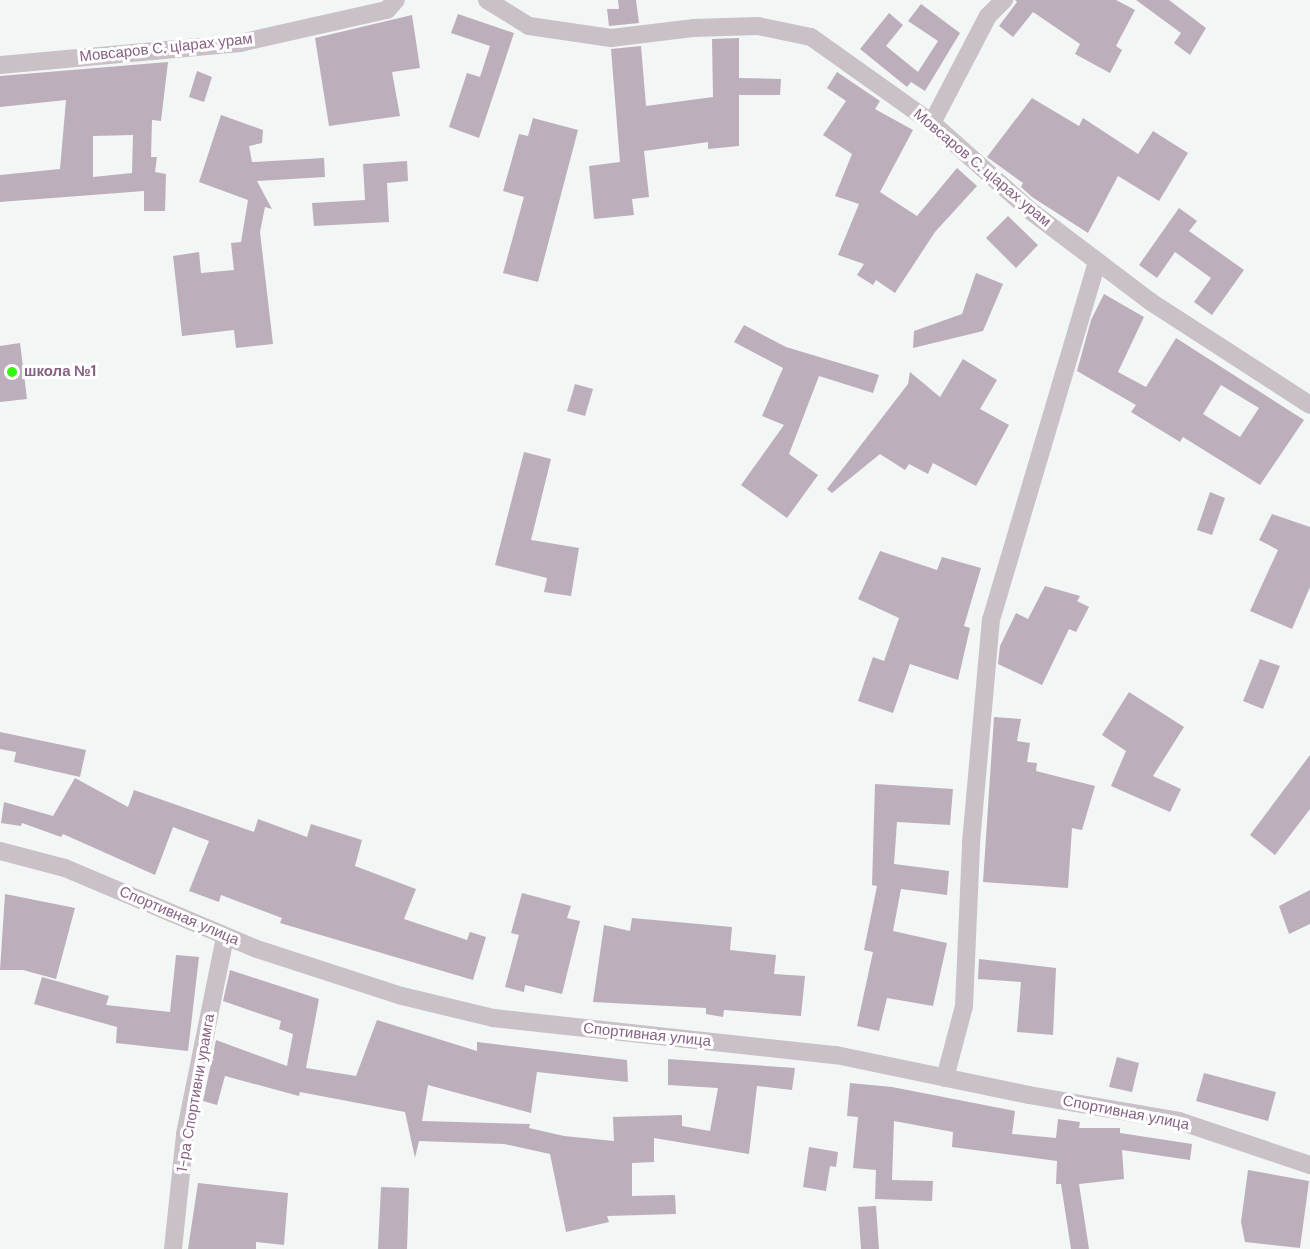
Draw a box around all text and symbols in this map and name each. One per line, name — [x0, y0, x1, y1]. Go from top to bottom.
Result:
street label: Мовсаров С. цIарах урам — [79, 30, 253, 66]
street label: Мовсаров С. цIарах урам — [910, 105, 1054, 231]
place label: школа №1 — [24, 363, 96, 381]
marker: школа №1 — [5, 365, 19, 379]
street label: Спортивная улица — [116, 883, 242, 949]
street label: 1-ра Спортивни урамга — [173, 1012, 219, 1174]
street label: Спортивная улица — [582, 1019, 712, 1051]
street label: Спортивная улица — [1061, 1092, 1191, 1134]

